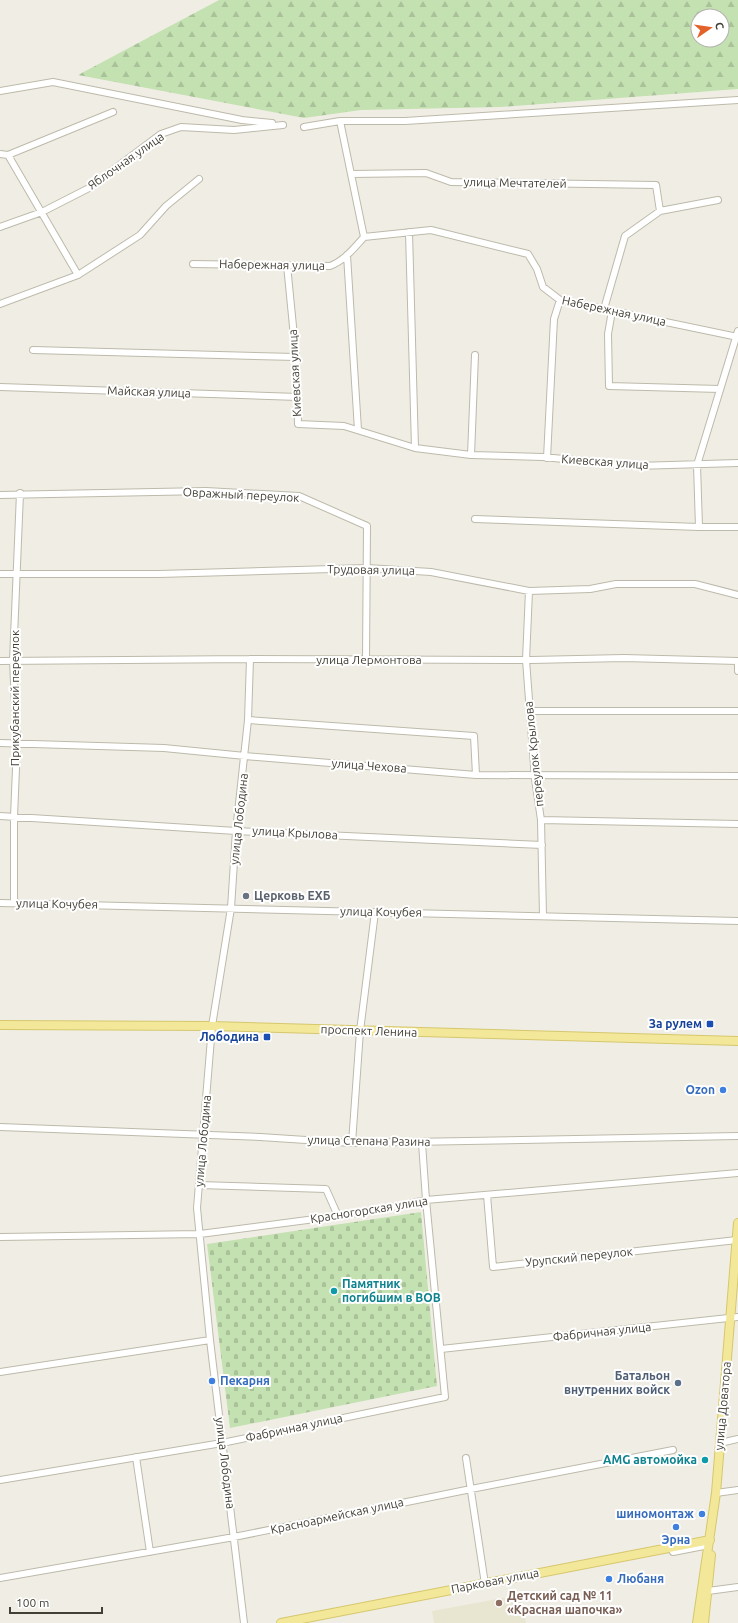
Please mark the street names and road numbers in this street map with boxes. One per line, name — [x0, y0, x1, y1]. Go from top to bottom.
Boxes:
street label: Яблочная улица — [85, 129, 166, 192]
street label: улица Мечтателей — [463, 175, 567, 190]
street label: Набережная улица — [219, 257, 325, 272]
street label: Набережная улица — [561, 293, 667, 328]
street label: Киевская улица — [286, 329, 303, 417]
street label: Майская улица — [107, 384, 191, 399]
street label: Киевская улица — [561, 452, 649, 471]
street label: Овражный переулок — [182, 485, 300, 504]
street label: Трудовая улица — [327, 562, 415, 577]
street label: Прикубанский переулок — [8, 630, 21, 766]
street label: улица Лермонтова — [316, 653, 422, 666]
street label: переулок Крылова — [522, 701, 545, 807]
street label: улица Чехова — [331, 756, 407, 775]
street label: улица Лободина — [227, 772, 250, 866]
street label: улица Крылова — [252, 824, 338, 841]
street label: улица Кочубея — [16, 896, 98, 911]
street label: улица Кочубея — [340, 904, 422, 919]
street label: проспект Ленина — [321, 1022, 417, 1039]
street label: улица Лободина — [192, 1094, 213, 1187]
street label: улица Степана Разина — [307, 1133, 431, 1148]
street label: Красногорская улица — [309, 1194, 429, 1225]
street label: Урупский переулок — [525, 1244, 633, 1269]
street label: Фабричная улица — [552, 1320, 652, 1343]
street label: улица Доватора — [712, 1361, 733, 1451]
street label: Фабричная улица — [244, 1411, 344, 1444]
street label: улица Лободина — [213, 1416, 238, 1510]
street label: Красноармейская улица — [269, 1495, 405, 1536]
street label: Парковая улица — [450, 1566, 540, 1595]

